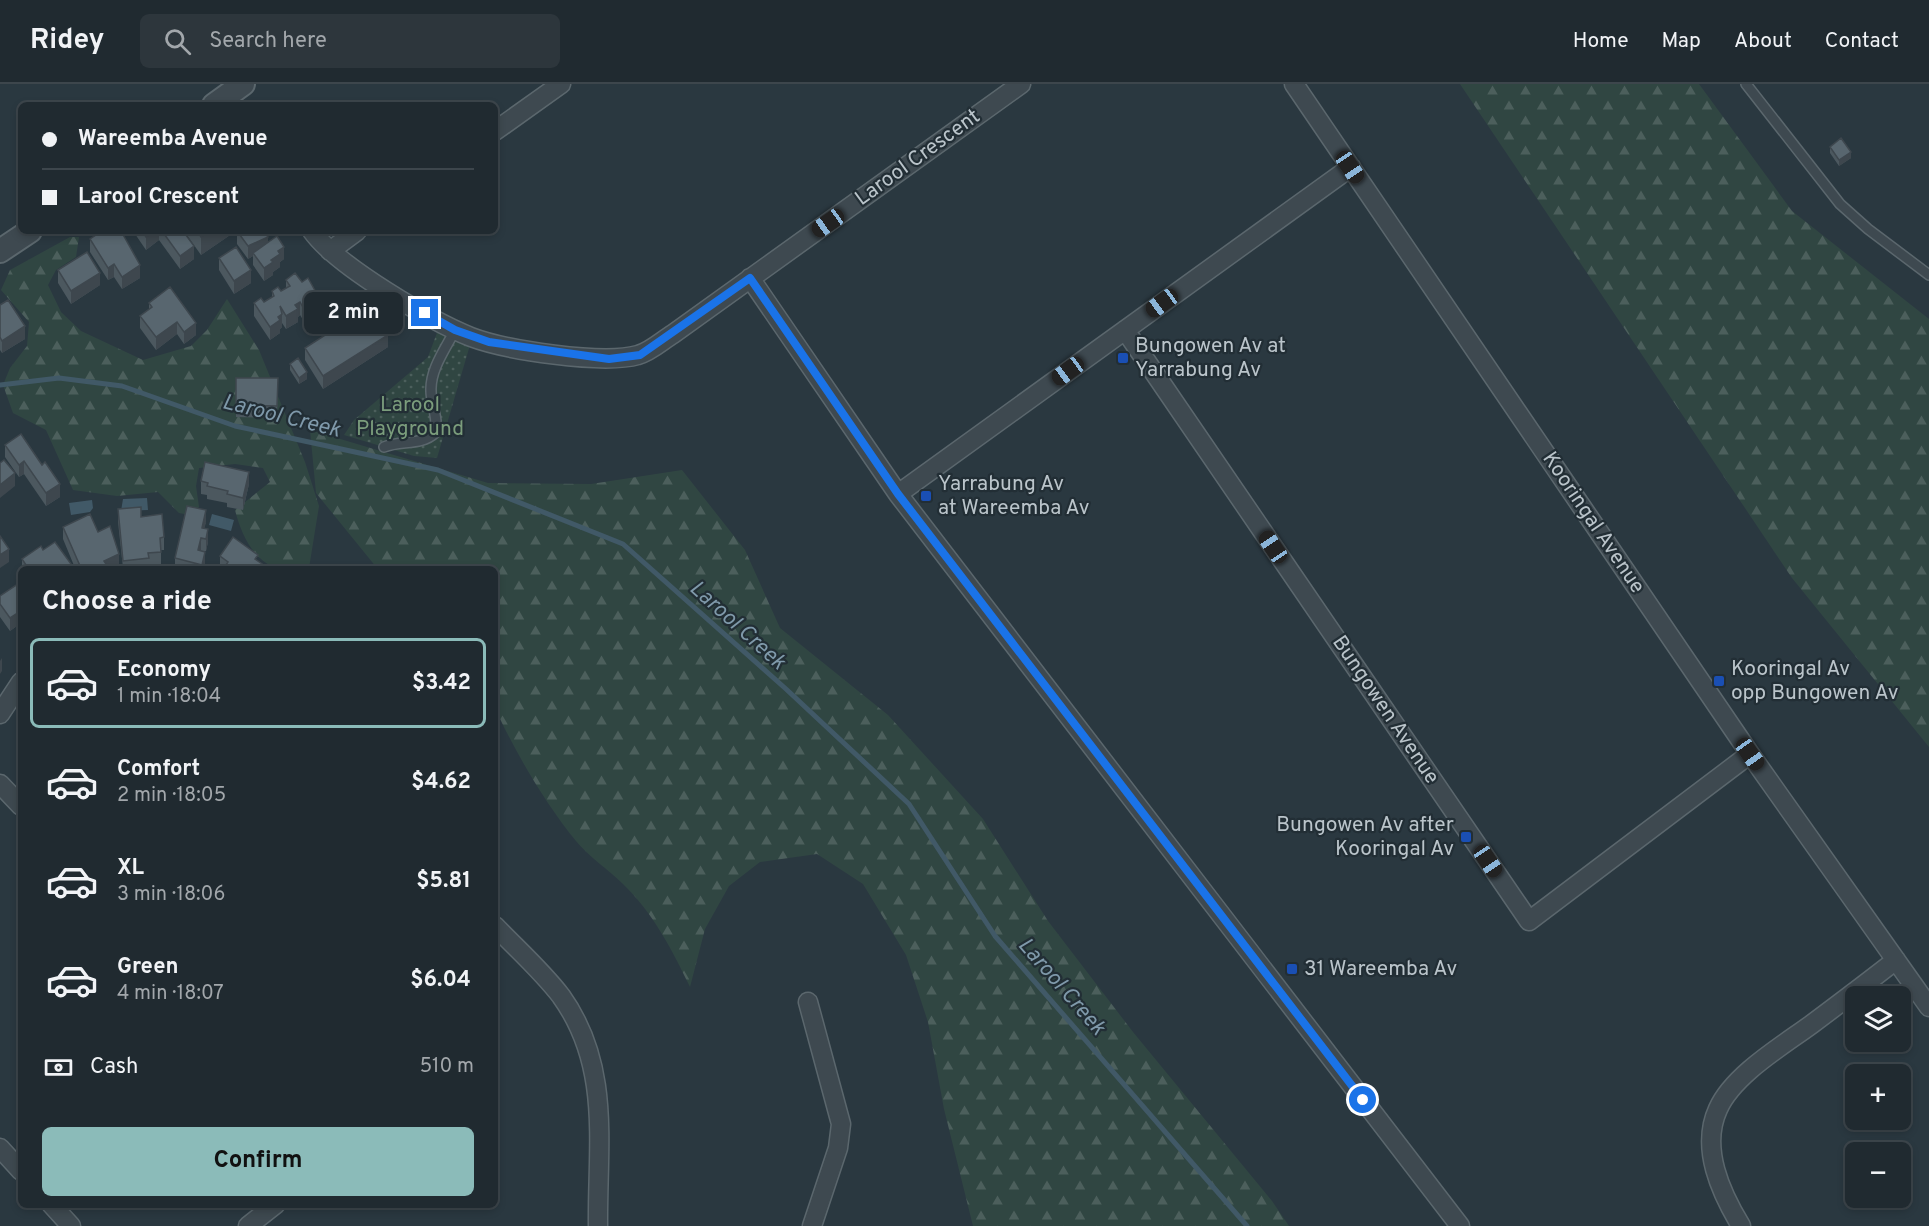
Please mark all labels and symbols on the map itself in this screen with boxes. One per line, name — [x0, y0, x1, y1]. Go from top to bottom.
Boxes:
street label: Larool Crescent — [850, 103, 986, 213]
car — [1332, 147, 1368, 187]
car — [808, 205, 848, 241]
car — [1142, 285, 1182, 321]
callout: 2 min — [305, 292, 404, 334]
route end — [411, 299, 438, 326]
place label: Bungowen Av at Yarrabung Av — [1135, 333, 1286, 384]
marker: Bungowen Av at Yarrabung Av — [1116, 351, 1130, 365]
car — [1048, 353, 1088, 389]
water label: Larool Creek — [219, 389, 344, 445]
park label: Larool Playground — [356, 392, 464, 443]
street label: Kooringal Avenue — [1536, 447, 1650, 599]
place label: Yarrabung Av at Wareemba Av — [938, 471, 1090, 522]
marker: Yarrabung Av at Wareemba Av — [919, 489, 933, 503]
car — [1255, 527, 1291, 567]
water label: Larool Creek — [683, 576, 791, 677]
street label: Bungowen Avenue — [1325, 631, 1445, 789]
place label: Kooringal Av opp Bungowen Av — [1731, 656, 1899, 707]
marker: Kooringal Av opp Bungowen Av — [1712, 674, 1726, 688]
car — [1732, 734, 1768, 774]
place label: Bungowen Av after Kooringal Av — [1276, 812, 1454, 863]
marker: Bungowen Av after Kooringal Av — [1459, 830, 1473, 844]
car — [1470, 841, 1506, 881]
water label: Larool Creek — [1011, 933, 1111, 1042]
place label: 31 Wareemba Av — [1304, 956, 1457, 983]
marker: 31 Wareemba Av — [1285, 962, 1299, 976]
route start — [1349, 1086, 1376, 1113]

